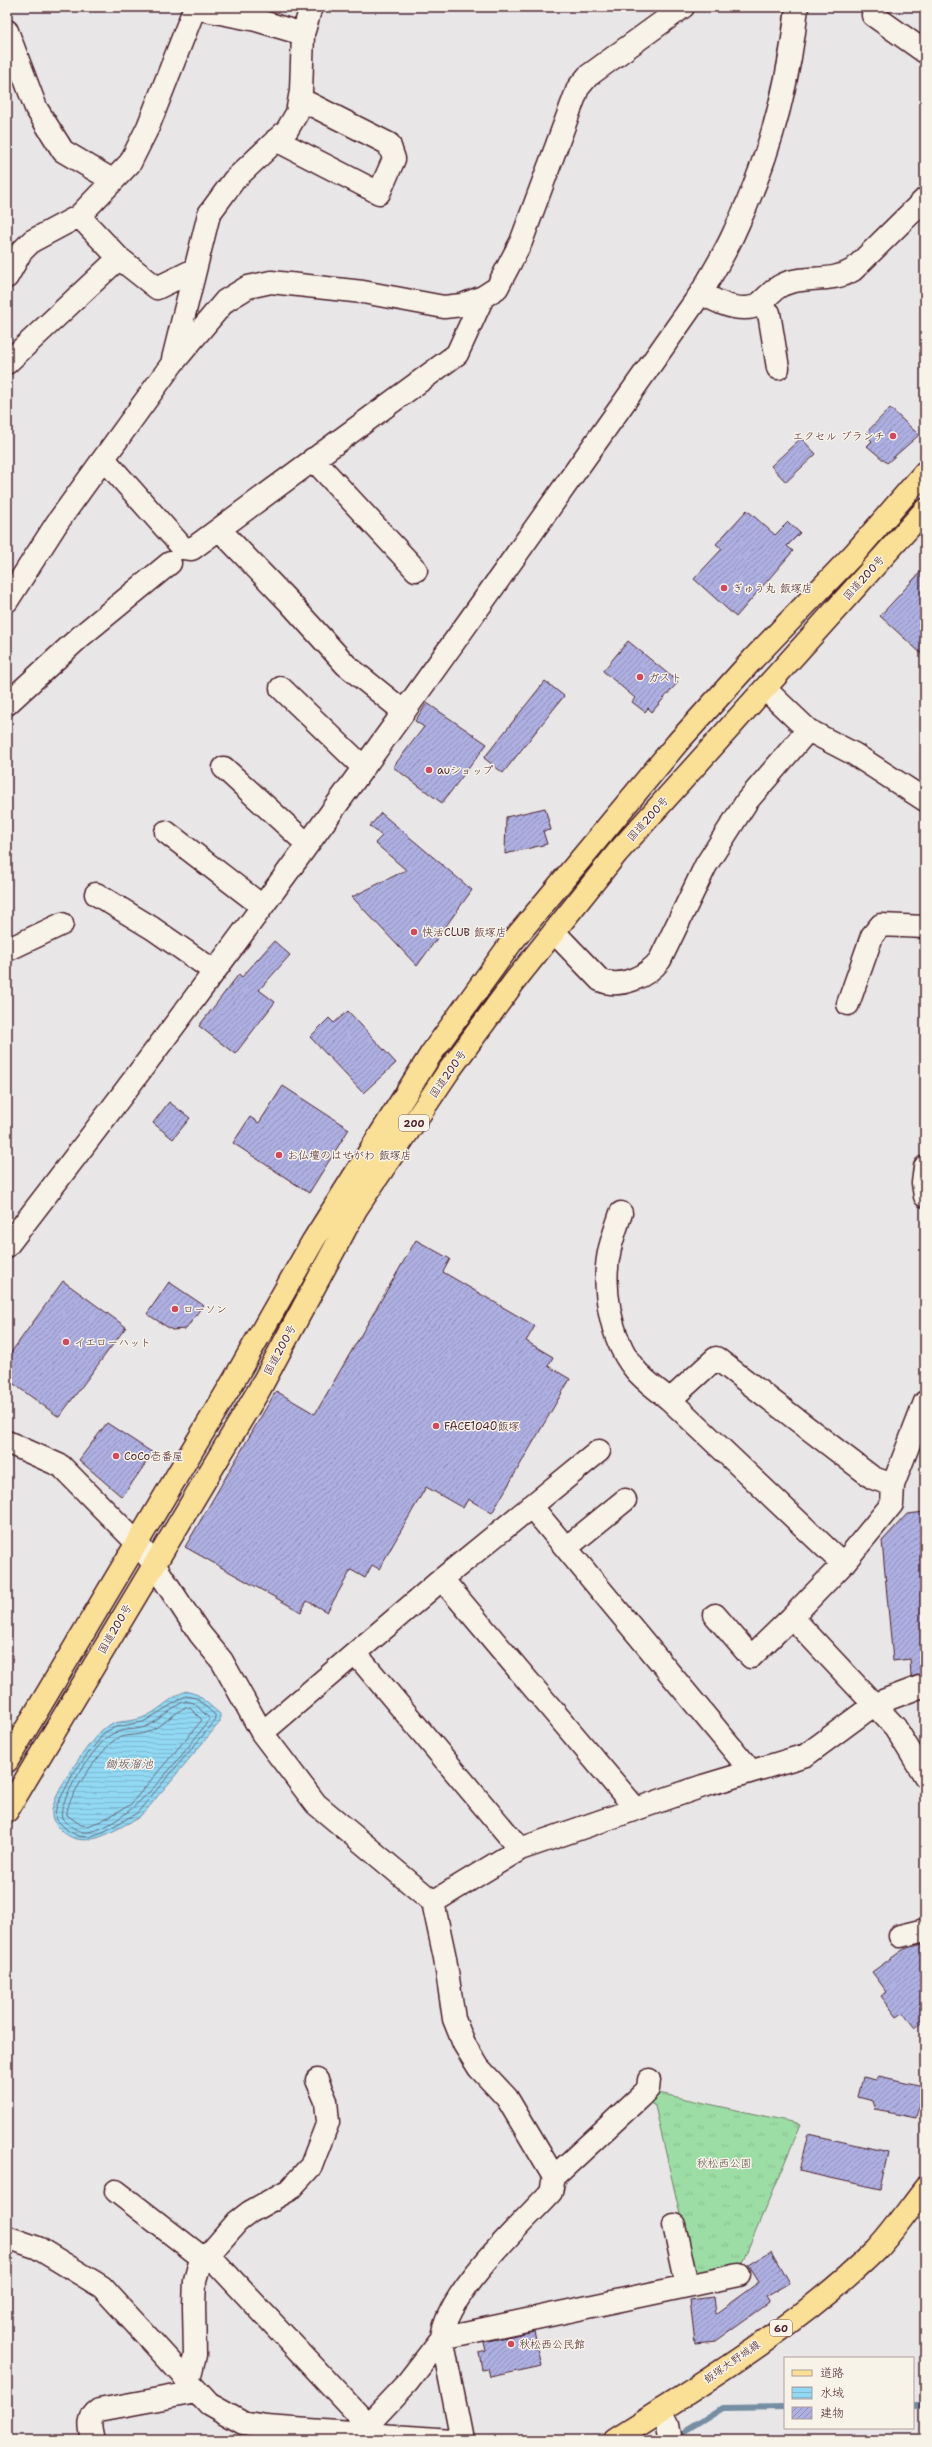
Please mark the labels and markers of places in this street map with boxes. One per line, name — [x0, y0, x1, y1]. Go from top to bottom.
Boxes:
place label: エクセル ブランチ — [793, 429, 885, 444]
marker: エクセル ブランチ — [888, 431, 898, 441]
place label: ぎゅう丸 飯塚店 — [732, 581, 813, 596]
marker: ぎゅう丸 飯塚店 — [719, 583, 729, 593]
place label: ガスト — [648, 670, 682, 685]
marker: ガスト — [635, 672, 645, 682]
place label: auショップ — [437, 763, 494, 778]
marker: auショップ — [424, 765, 434, 775]
place label: 快活CLUB 飯塚店 — [422, 925, 507, 940]
marker: 快活CLUB 飯塚店 — [409, 927, 419, 937]
place label: お仏壇のはせがわ 飯塚店 — [287, 1148, 412, 1163]
marker: お仏壇のはせがわ 飯塚店 — [274, 1150, 284, 1160]
place label: ローソン — [183, 1302, 227, 1317]
marker: ローソン — [170, 1304, 180, 1314]
place label: イエローハット — [74, 1335, 151, 1350]
marker: イエローハット — [61, 1337, 71, 1347]
place label: FACE1040飯塚 — [444, 1419, 520, 1434]
marker: FACE1040飯塚 — [431, 1421, 441, 1431]
place label: CoCo壱番屋 — [124, 1449, 183, 1464]
marker: CoCo壱番屋 — [111, 1451, 121, 1461]
place label: 秋松西公民館 — [519, 2337, 585, 2352]
marker: 秋松西公民館 — [506, 2339, 516, 2349]

